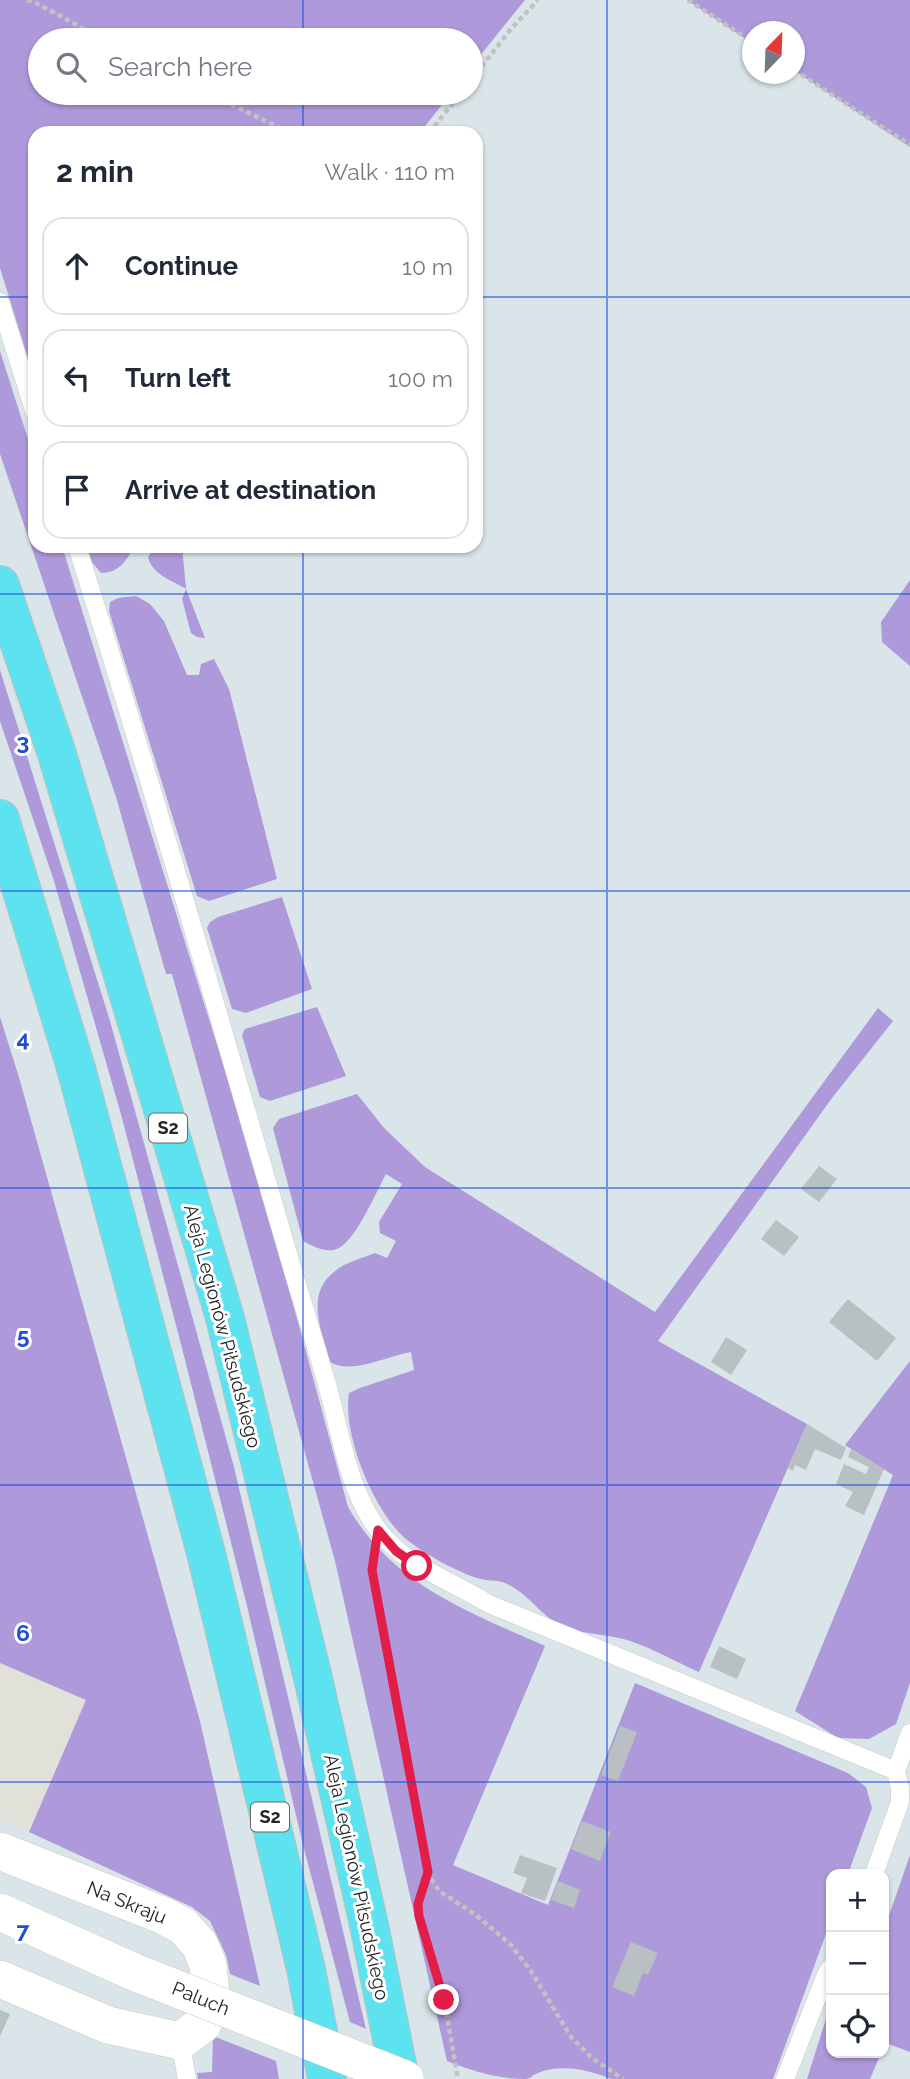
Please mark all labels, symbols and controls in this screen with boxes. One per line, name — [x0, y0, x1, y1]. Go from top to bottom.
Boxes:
north arrow — [742, 21, 805, 84]
search box — [28, 28, 483, 105]
icon: search — [52, 48, 90, 86]
text: Search here — [108, 52, 252, 82]
text: 2 min — [56, 154, 134, 189]
text: Walk · 110 m — [324, 158, 455, 185]
icon: ahead — [58, 247, 96, 285]
text: Continue — [125, 251, 238, 281]
text: 10 m — [402, 253, 453, 280]
icon: left — [58, 359, 96, 397]
text: Turn left — [125, 363, 231, 393]
text: 100 m — [388, 365, 453, 392]
icon: arrive — [58, 471, 96, 509]
text: Arrive at destination — [125, 475, 376, 505]
text: 3 — [17, 728, 29, 755]
text: 4 — [16, 1025, 30, 1052]
road number: S2 — [149, 1114, 187, 1142]
street label: Aleja Legionów Piłsudskiego — [180, 1202, 266, 1450]
text: 5 — [17, 1322, 30, 1349]
route start — [401, 1550, 432, 1581]
text: 6 — [16, 1619, 30, 1646]
street label: Aleja Legionów Piłsudskiego — [320, 1752, 394, 2002]
road number: S2 — [251, 1802, 289, 1831]
map controls — [826, 1869, 889, 2058]
button: + — [826, 1869, 889, 1932]
street label: Na Skraju — [84, 1876, 170, 1928]
text: 7 — [17, 1916, 30, 1943]
button: − — [826, 1932, 889, 1995]
street label: Paluch — [169, 1977, 233, 2019]
route end — [428, 1984, 459, 2015]
button: locate — [826, 1995, 889, 2058]

